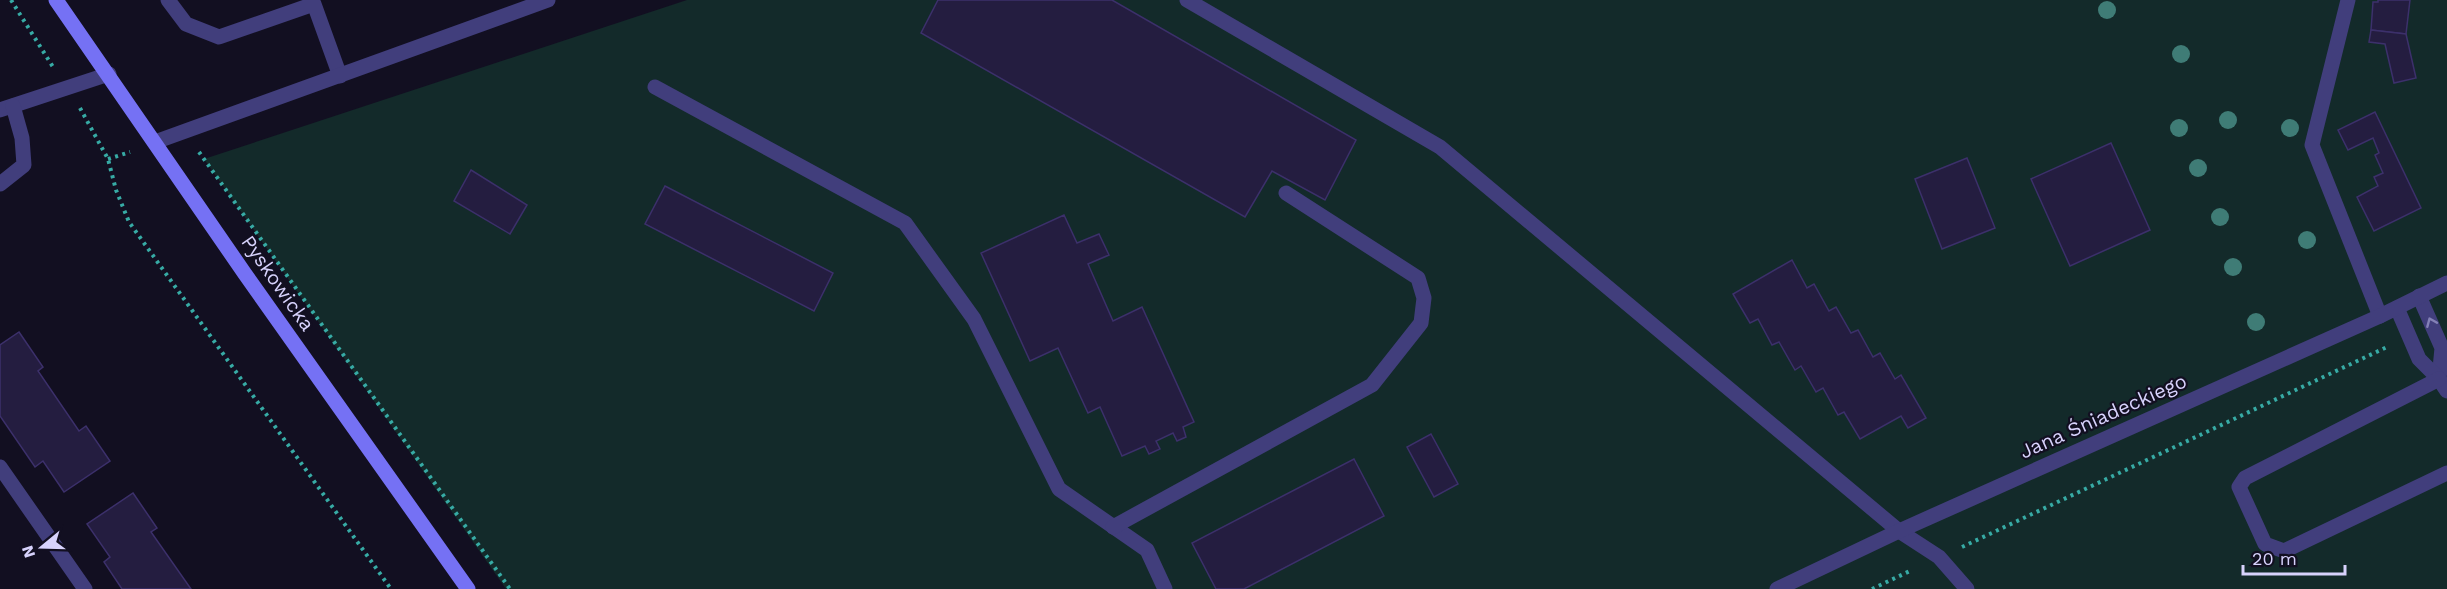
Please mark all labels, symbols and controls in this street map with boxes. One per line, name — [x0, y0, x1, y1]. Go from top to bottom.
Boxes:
street label: Pyskowicka — [236, 231, 320, 335]
one-way arrow — [2426, 318, 2438, 329]
street label: Jana Śniadeckiego — [2016, 368, 2190, 464]
north arrow — [12, 517, 72, 577]
scale bar — [2243, 538, 2345, 576]
text: N — [17, 543, 39, 560]
text: 20 m — [2252, 548, 2297, 569]

